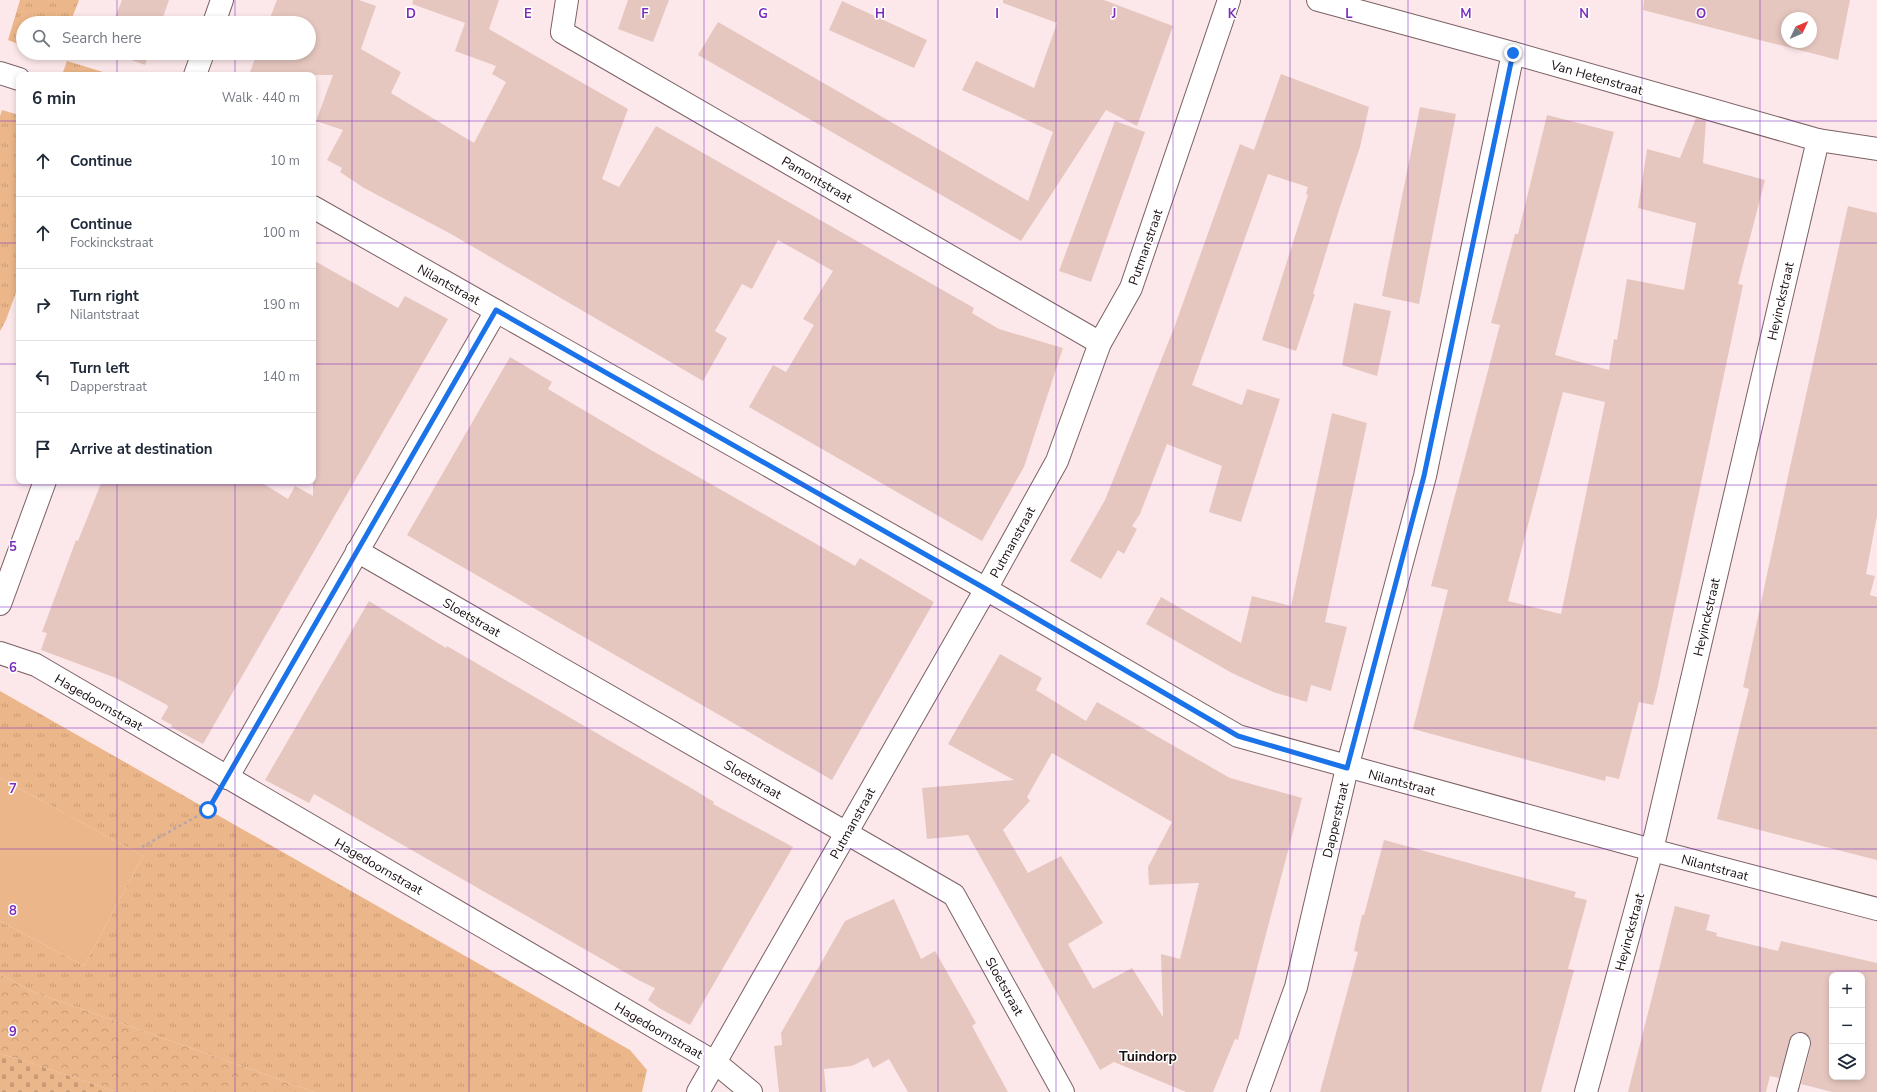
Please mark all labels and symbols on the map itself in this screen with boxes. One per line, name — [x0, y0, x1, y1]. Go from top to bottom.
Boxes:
text: D — [406, 5, 416, 23]
text: E — [524, 5, 532, 23]
text: F — [641, 5, 649, 23]
text: G — [758, 5, 768, 23]
text: H — [875, 5, 885, 23]
text: I — [995, 5, 999, 23]
text: J — [1111, 5, 1116, 23]
text: K — [1228, 5, 1237, 23]
text: L — [1345, 5, 1353, 23]
text: M — [1460, 5, 1472, 23]
text: N — [1579, 5, 1589, 23]
text: O — [1696, 5, 1706, 23]
north arrow — [1781, 12, 1817, 48]
route end — [1504, 44, 1522, 62]
street label: Van Hetenstraat — [1548, 56, 1645, 100]
street label: Pamontstraat — [778, 152, 855, 208]
street label: Putmanstraat — [1125, 207, 1167, 288]
street label: Nilantstraat — [414, 260, 483, 310]
street label: Heyinckstraat — [1763, 260, 1799, 342]
street label: Putmanstraat — [986, 503, 1040, 581]
text: 5 — [9, 538, 17, 556]
street label: Heyinckstraat — [1689, 576, 1725, 658]
street label: Sloetstraat — [439, 594, 504, 642]
text: 6 — [9, 659, 17, 677]
street label: Hagedoornstraat — [51, 670, 146, 736]
street label: Sloetstraat — [720, 756, 785, 804]
street label: Nilantstraat — [1366, 765, 1438, 801]
text: 7 — [9, 780, 17, 798]
street label: Dapperstraat — [1319, 780, 1353, 860]
street label: Putmanstraat — [826, 784, 880, 862]
route start — [199, 801, 217, 819]
street label: Hagedoornstraat — [331, 834, 426, 900]
street label: Nilantstraat — [1679, 850, 1751, 886]
street label: Heyinckstraat — [1611, 891, 1649, 973]
text: 8 — [9, 902, 17, 920]
street label: Sloetstraat — [981, 954, 1028, 1019]
street label: Hagedoornstraat — [611, 998, 706, 1064]
text: 9 — [9, 1023, 17, 1041]
district label: Tuindorp — [1119, 1047, 1177, 1066]

